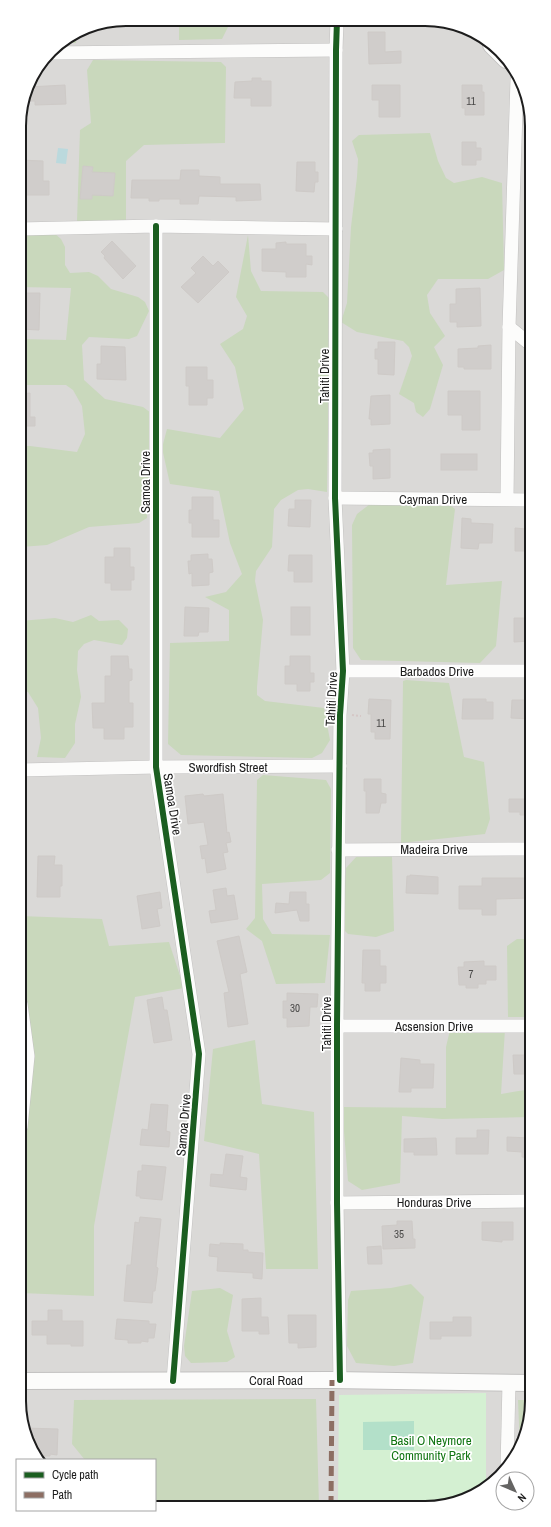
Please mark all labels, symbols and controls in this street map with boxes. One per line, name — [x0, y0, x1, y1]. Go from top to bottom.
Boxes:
house number: 11 — [466, 94, 476, 108]
street label: Tahiti Drive — [316, 349, 333, 403]
street label: Samoa Drive — [137, 451, 154, 513]
street label: Cayman Drive — [399, 491, 467, 508]
street label: Barbados Drive — [400, 663, 474, 680]
street label: Tahiti Drive — [322, 671, 341, 727]
house number: 11 — [376, 716, 386, 730]
street label: Swordfish Street — [189, 759, 267, 776]
street label: Samoa Drive — [159, 772, 186, 836]
street label: Madeira Drive — [400, 841, 468, 858]
house number: 7 — [468, 967, 474, 981]
street label: Tahiti Drive — [318, 997, 335, 1051]
house number: 30 — [290, 1001, 300, 1015]
street label: Acsension Drive — [394, 1018, 473, 1035]
street label: Samoa Drive — [172, 1093, 195, 1157]
street label: Honduras Drive — [397, 1194, 471, 1211]
house number: 35 — [394, 1227, 404, 1241]
street label: Coral Road — [249, 1372, 303, 1389]
park label: Basil O Neymore Community Park — [390, 1432, 472, 1464]
legend — [16, 1459, 156, 1511]
text: Cycle path — [52, 1467, 99, 1483]
north arrow — [495, 1471, 535, 1511]
text: Path — [52, 1487, 72, 1503]
text: N — [515, 1491, 529, 1505]

